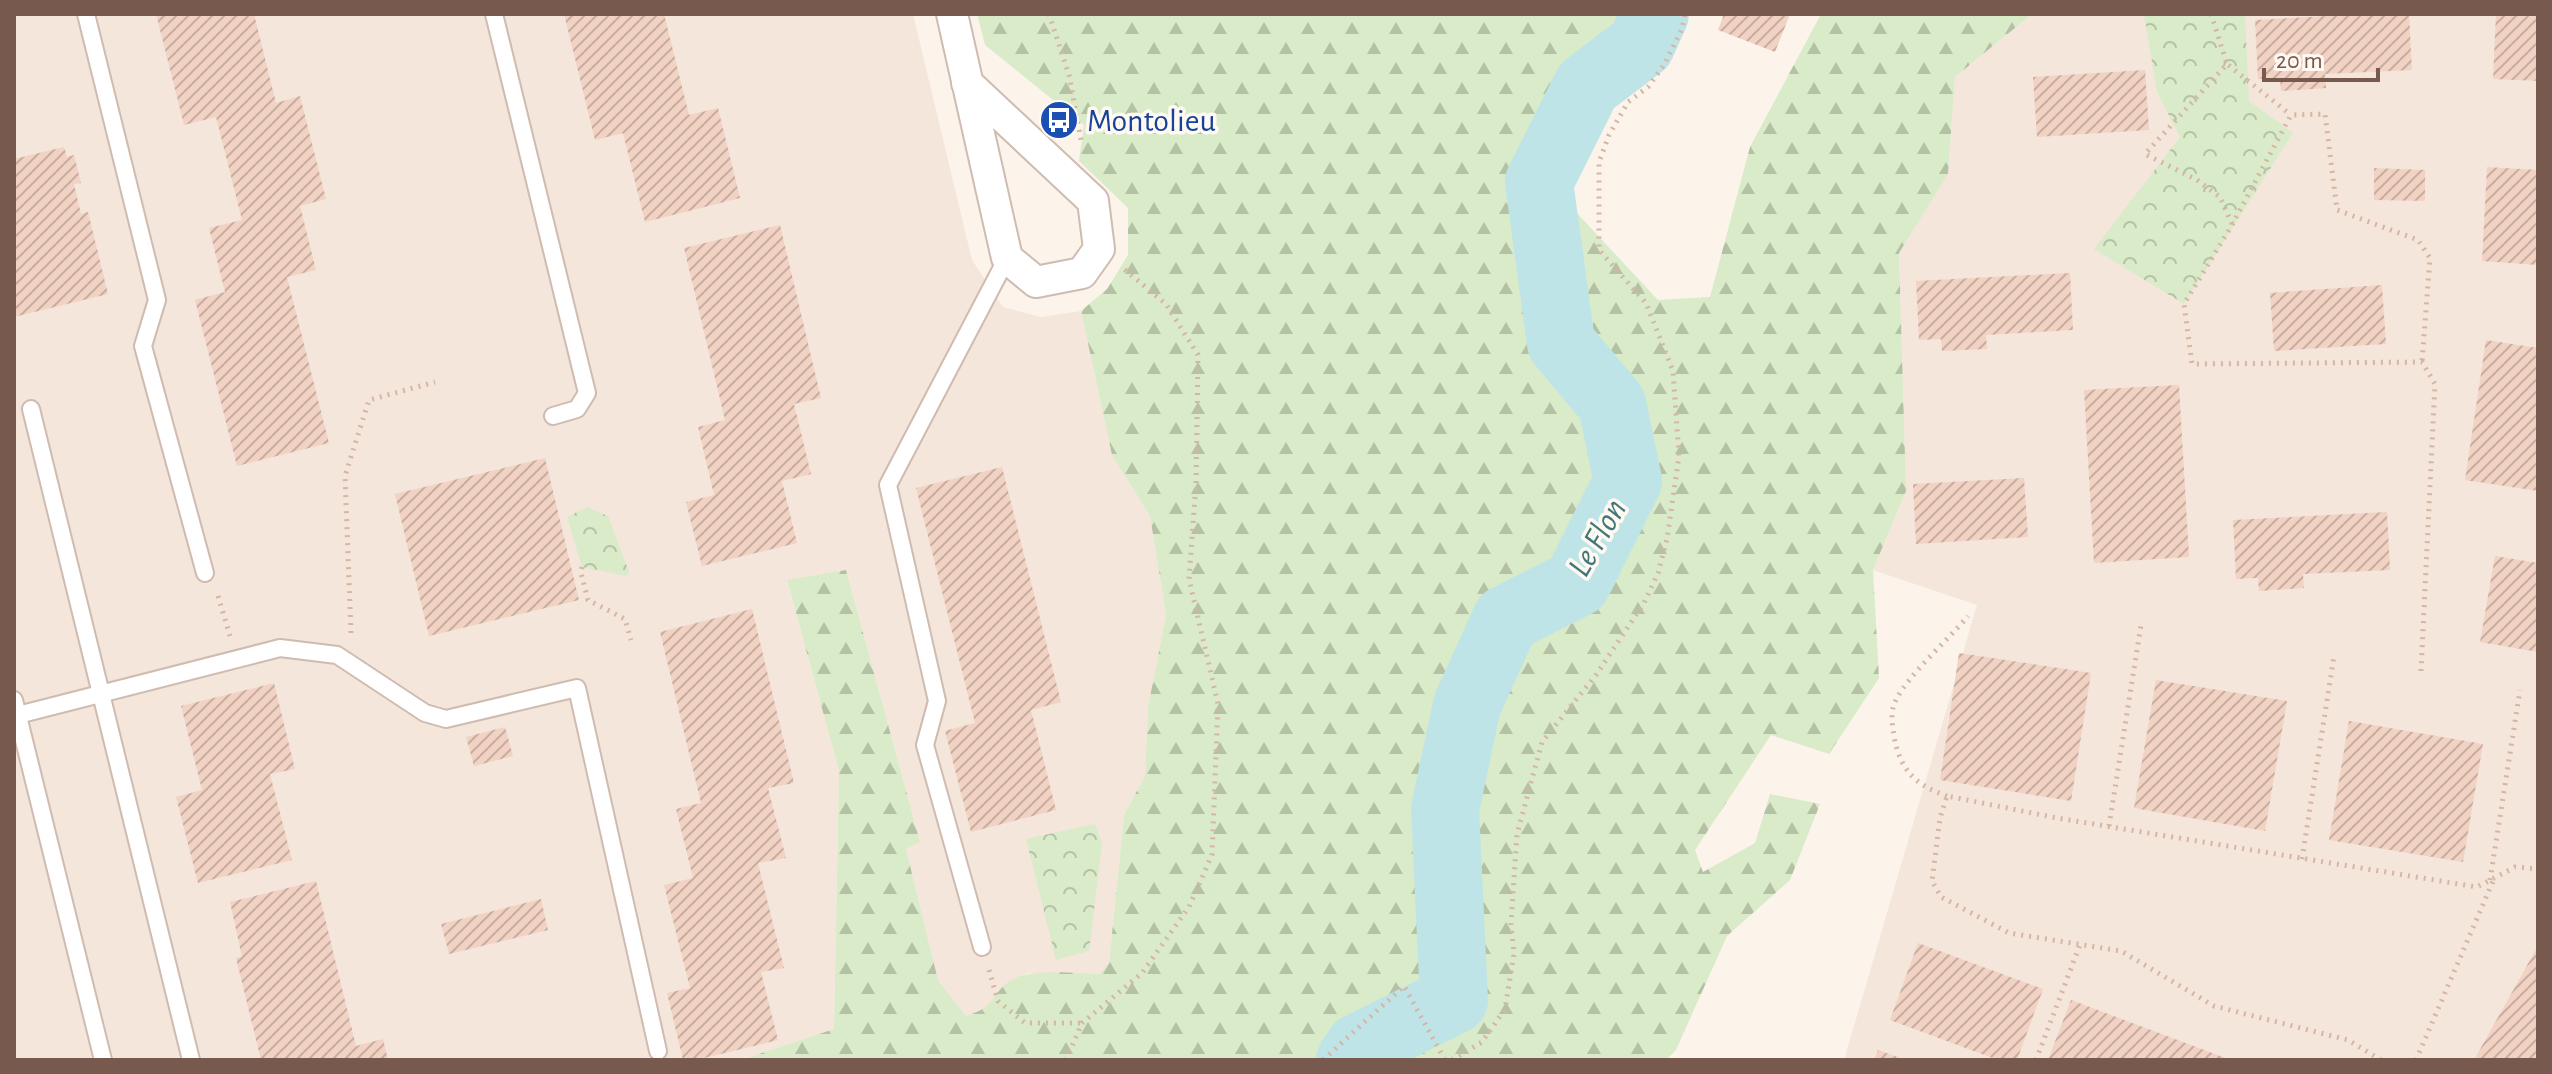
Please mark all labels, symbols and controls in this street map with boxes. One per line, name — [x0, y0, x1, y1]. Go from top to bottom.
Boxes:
scale bar — [2264, 32, 2378, 82]
text: 20 m — [2276, 49, 2323, 73]
bus stop icon: Montolieu — [1038, 99, 1080, 141]
place label: Montolieu — [1087, 105, 1216, 137]
water label: Le Flon — [1562, 493, 1633, 583]

